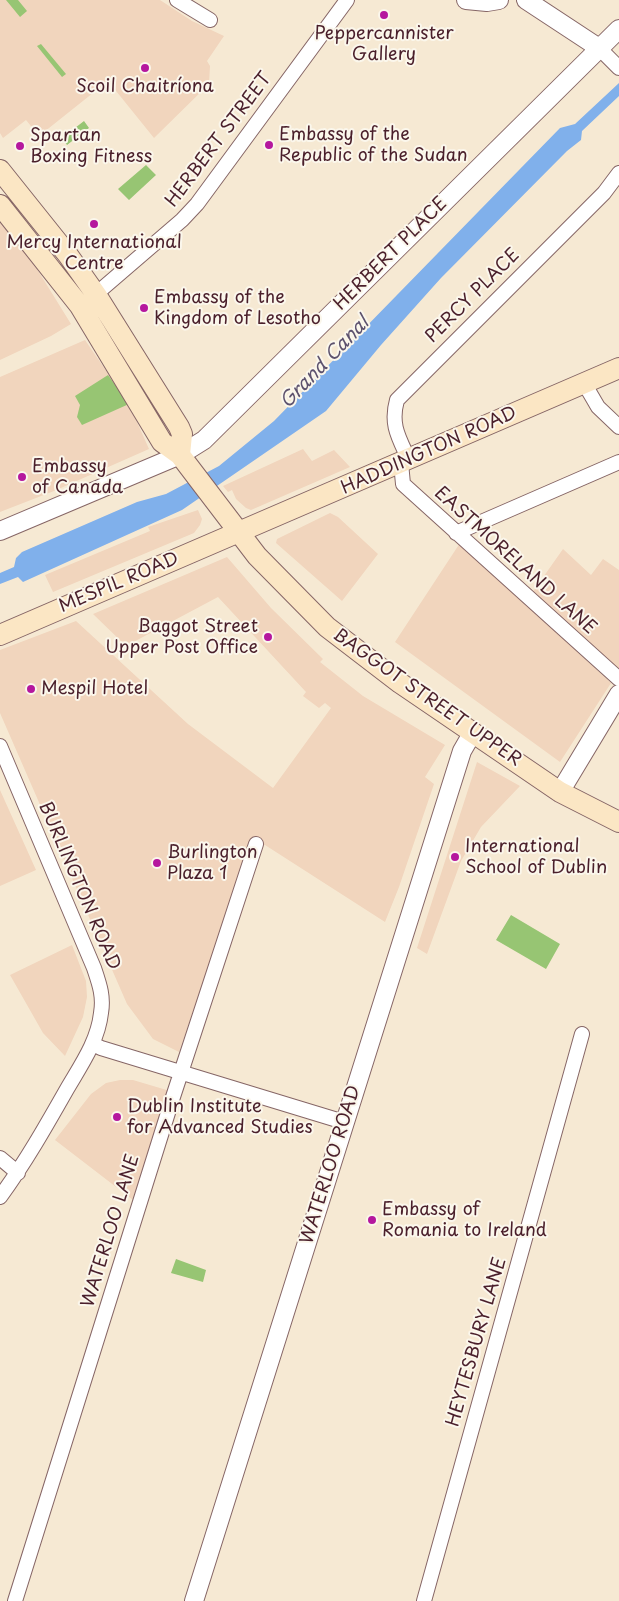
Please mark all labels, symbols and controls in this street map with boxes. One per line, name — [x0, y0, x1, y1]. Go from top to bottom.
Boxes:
marker: Peppercannister Gallery — [378, 9, 390, 21]
place label: Peppercannister Gallery — [314, 23, 454, 66]
marker: Scoil Chaitríona — [139, 62, 151, 74]
street label: HERBERT STREET — [161, 68, 277, 212]
place label: Scoil Chaitríona — [76, 76, 214, 98]
place label: Embassy of the Republic of the Sudan — [279, 124, 468, 166]
place label: Spartan Boxing Fitness — [30, 125, 152, 168]
marker: Embassy of the Republic of the Sudan — [263, 139, 275, 151]
marker: Spartan Boxing Fitness — [14, 140, 26, 152]
street label: HERBERT PLACE — [330, 193, 452, 315]
marker: Mercy International Centre — [88, 218, 100, 230]
place label: Mercy International Centre — [6, 232, 182, 274]
street label: PERCY PLACE — [421, 244, 525, 348]
place label: Embassy of the Kingdom of Lesotho — [154, 287, 321, 330]
marker: Embassy of the Kingdom of Lesotho — [138, 302, 150, 314]
water label: Grand Canal — [276, 312, 374, 414]
street label: HADDINGTON ROAD — [338, 402, 520, 500]
place label: Embassy of Canada — [32, 456, 123, 498]
marker: Embassy of Canada — [16, 471, 28, 483]
street label: EASTMORELAND LANE — [430, 483, 600, 639]
street label: MESPIL ROAD — [56, 548, 182, 618]
place label: Baggot Street Upper Post Office — [105, 616, 258, 659]
street label: BAGGOT STREET UPPER — [328, 624, 526, 772]
marker: Baggot Street Upper Post Office — [262, 631, 274, 643]
place label: Mespil Hotel — [41, 678, 148, 700]
marker: Mespil Hotel — [25, 683, 37, 695]
street label: BURLINGTON ROAD — [34, 798, 124, 974]
place label: International School of Dublin — [465, 836, 607, 879]
place label: Burlington Plaza 1 — [167, 842, 258, 884]
marker: International School of Dublin — [449, 851, 461, 863]
marker: Burlington Plaza 1 — [151, 857, 163, 869]
street label: WATERLOO ROAD — [297, 1083, 365, 1247]
place label: Dublin Institute for Advanced Studies — [127, 1096, 313, 1138]
marker: Dublin Institute for Advanced Studies — [111, 1111, 123, 1123]
street label: WATERLOO LANE — [77, 1152, 145, 1310]
place label: Embassy of Romania to Ireland — [382, 1199, 547, 1242]
marker: Embassy of Romania to Ireland — [366, 1214, 378, 1226]
street label: HEYTESBURY LANE — [442, 1255, 512, 1429]

